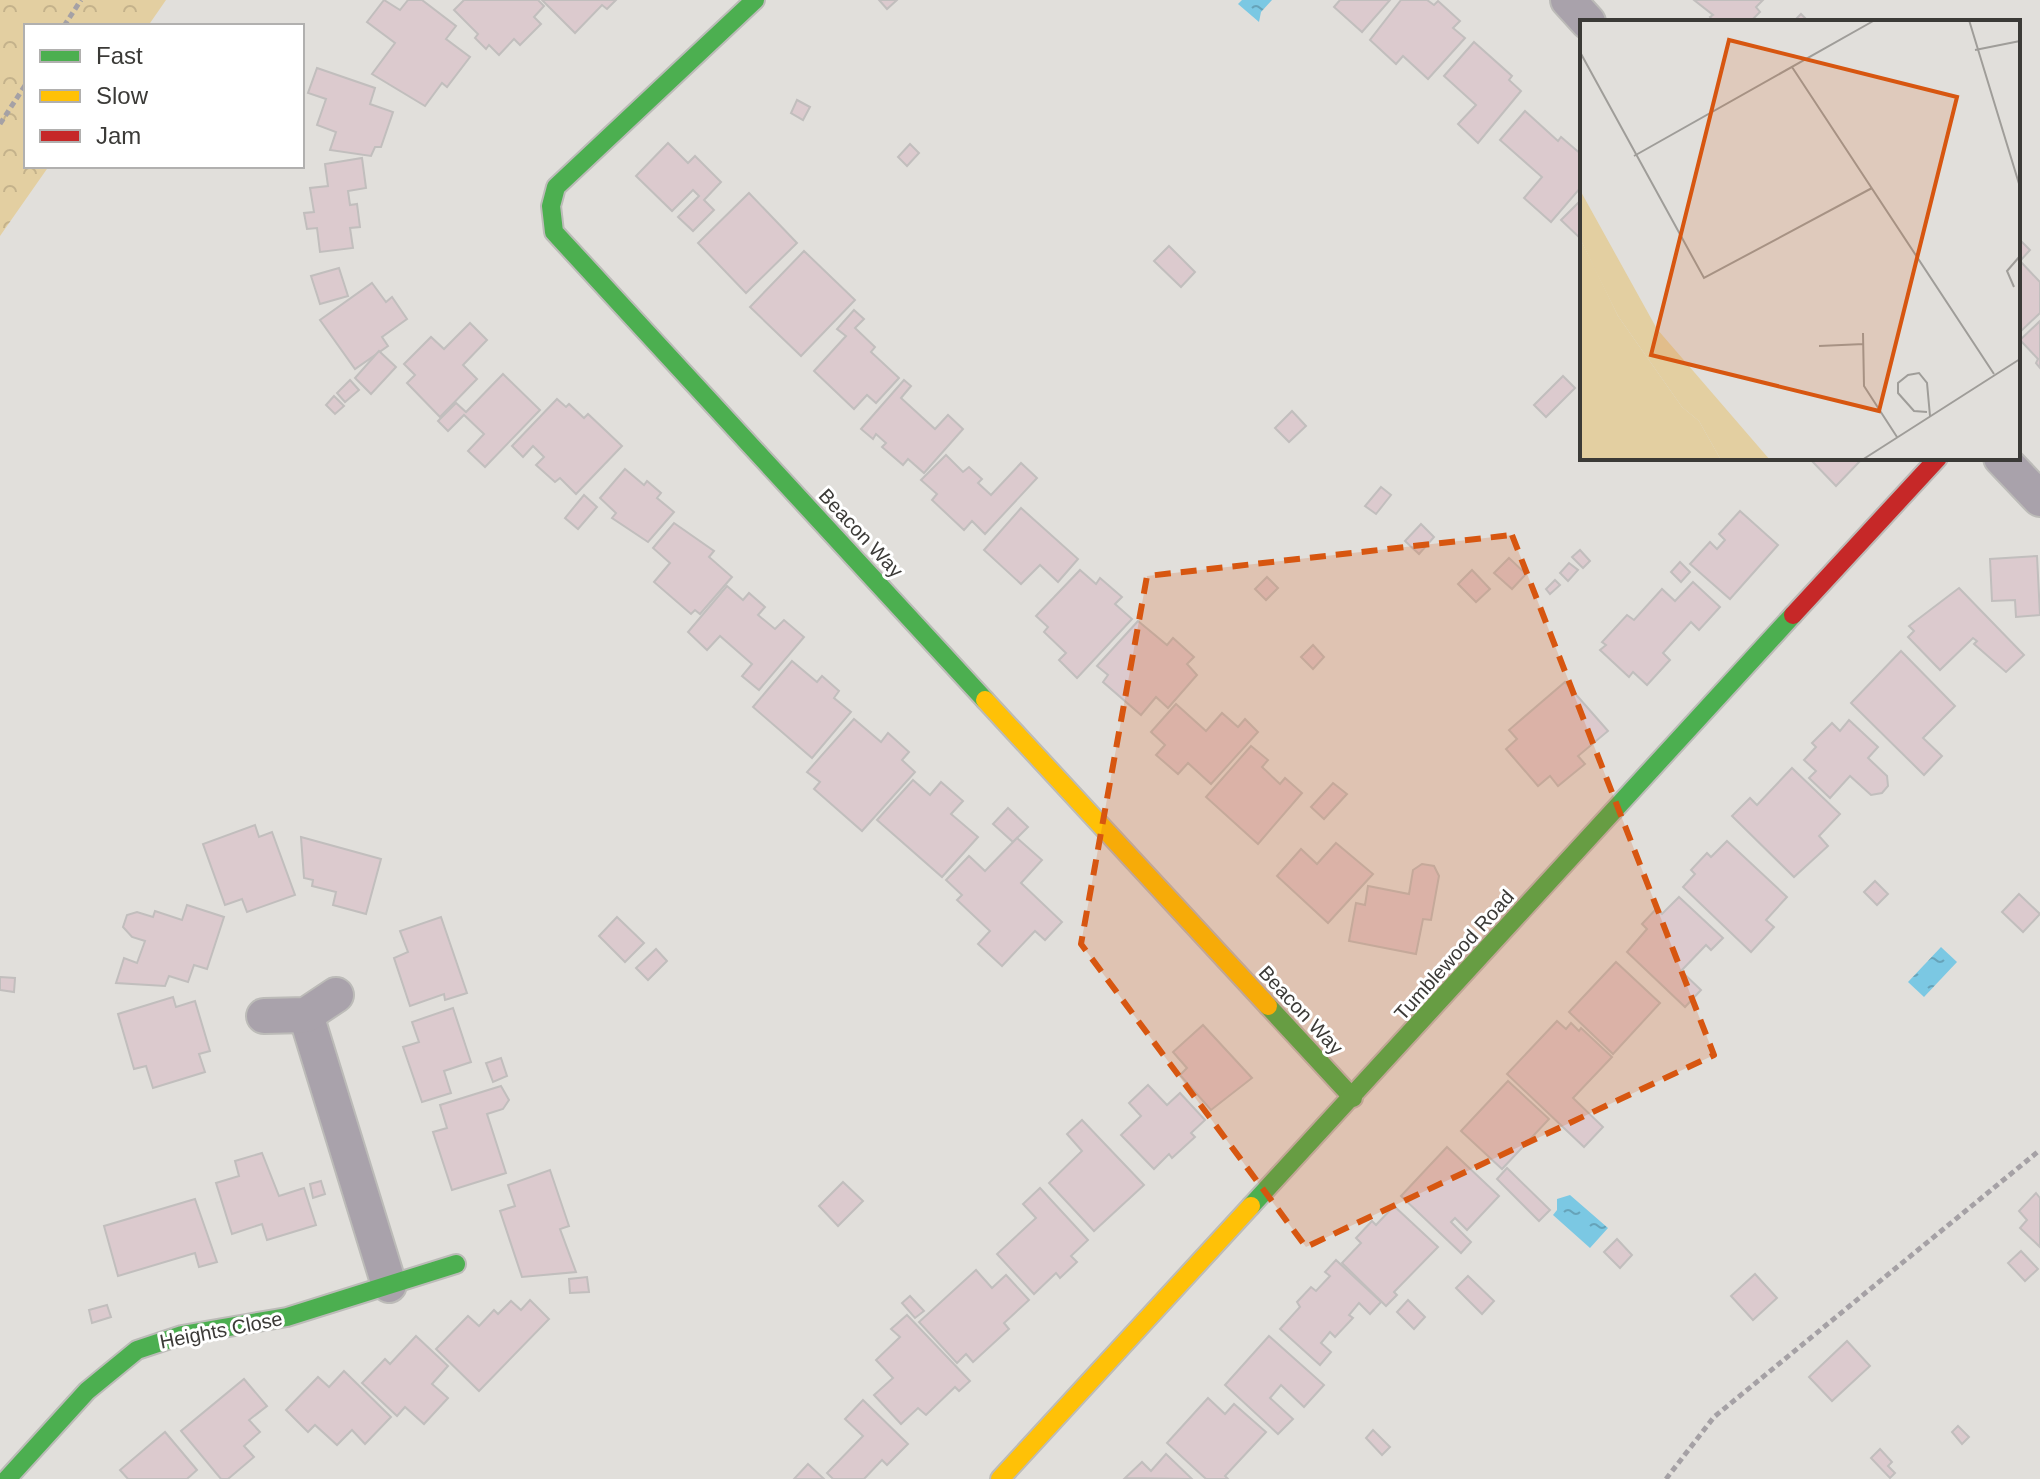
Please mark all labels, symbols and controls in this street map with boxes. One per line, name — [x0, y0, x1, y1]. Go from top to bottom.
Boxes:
inset map — [1580, 20, 2020, 460]
legend — [24, 24, 304, 168]
text: Fast — [96, 42, 143, 69]
text: Slow — [96, 82, 149, 109]
text: Jam — [96, 122, 141, 149]
street label: Beacon Way — [815, 484, 907, 582]
street label: Tumblewood Road — [1390, 886, 1518, 1024]
street label: Beacon Way — [1255, 961, 1347, 1059]
street label: Heights Close — [158, 1307, 284, 1353]

